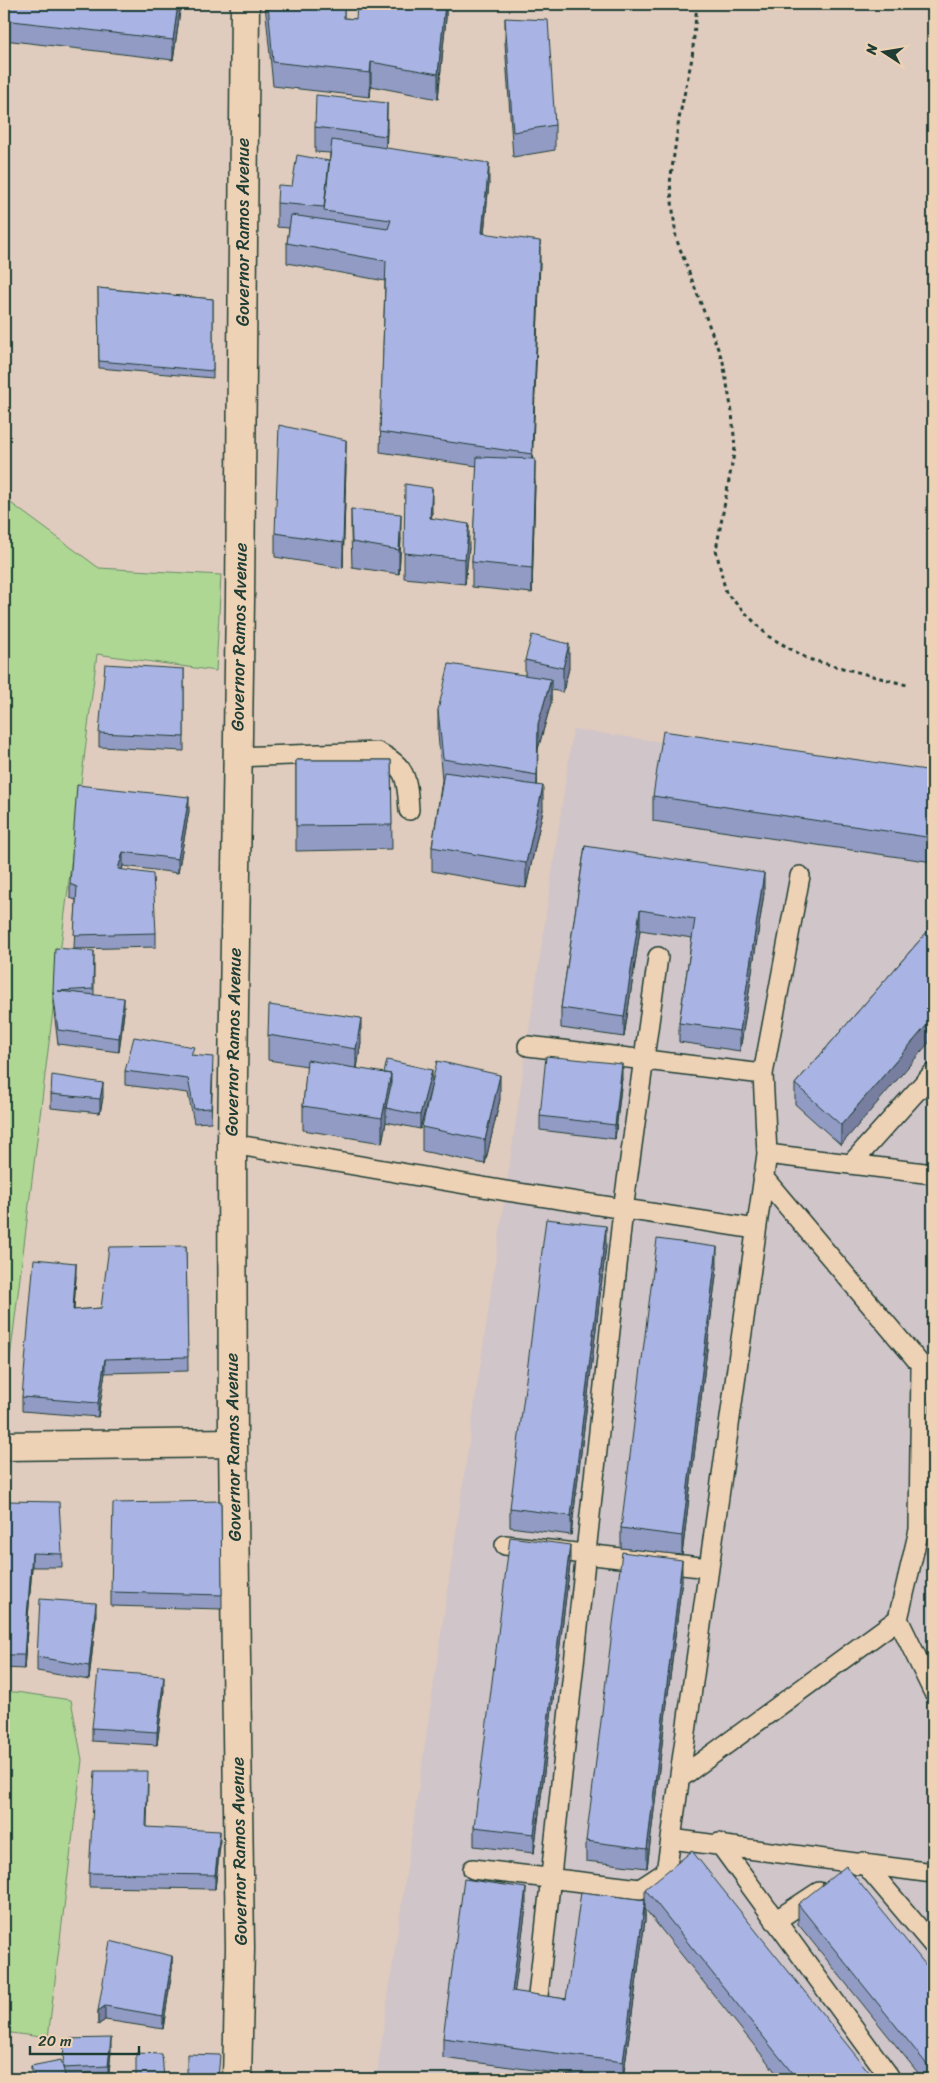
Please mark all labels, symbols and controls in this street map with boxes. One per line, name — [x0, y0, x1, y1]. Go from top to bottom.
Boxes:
north arrow — [860, 28, 910, 78]
text: N — [858, 42, 885, 58]
street label: Governor Ramos Avenue — [227, 138, 259, 326]
street label: Governor Ramos Avenue — [221, 542, 257, 732]
street label: Governor Ramos Avenue — [215, 947, 251, 1137]
street label: Governor Ramos Avenue — [215, 1352, 251, 1542]
street label: Governor Ramos Avenue — [221, 1756, 257, 1946]
scale bar — [30, 2023, 139, 2055]
text: 20 m — [38, 2028, 72, 2054]

